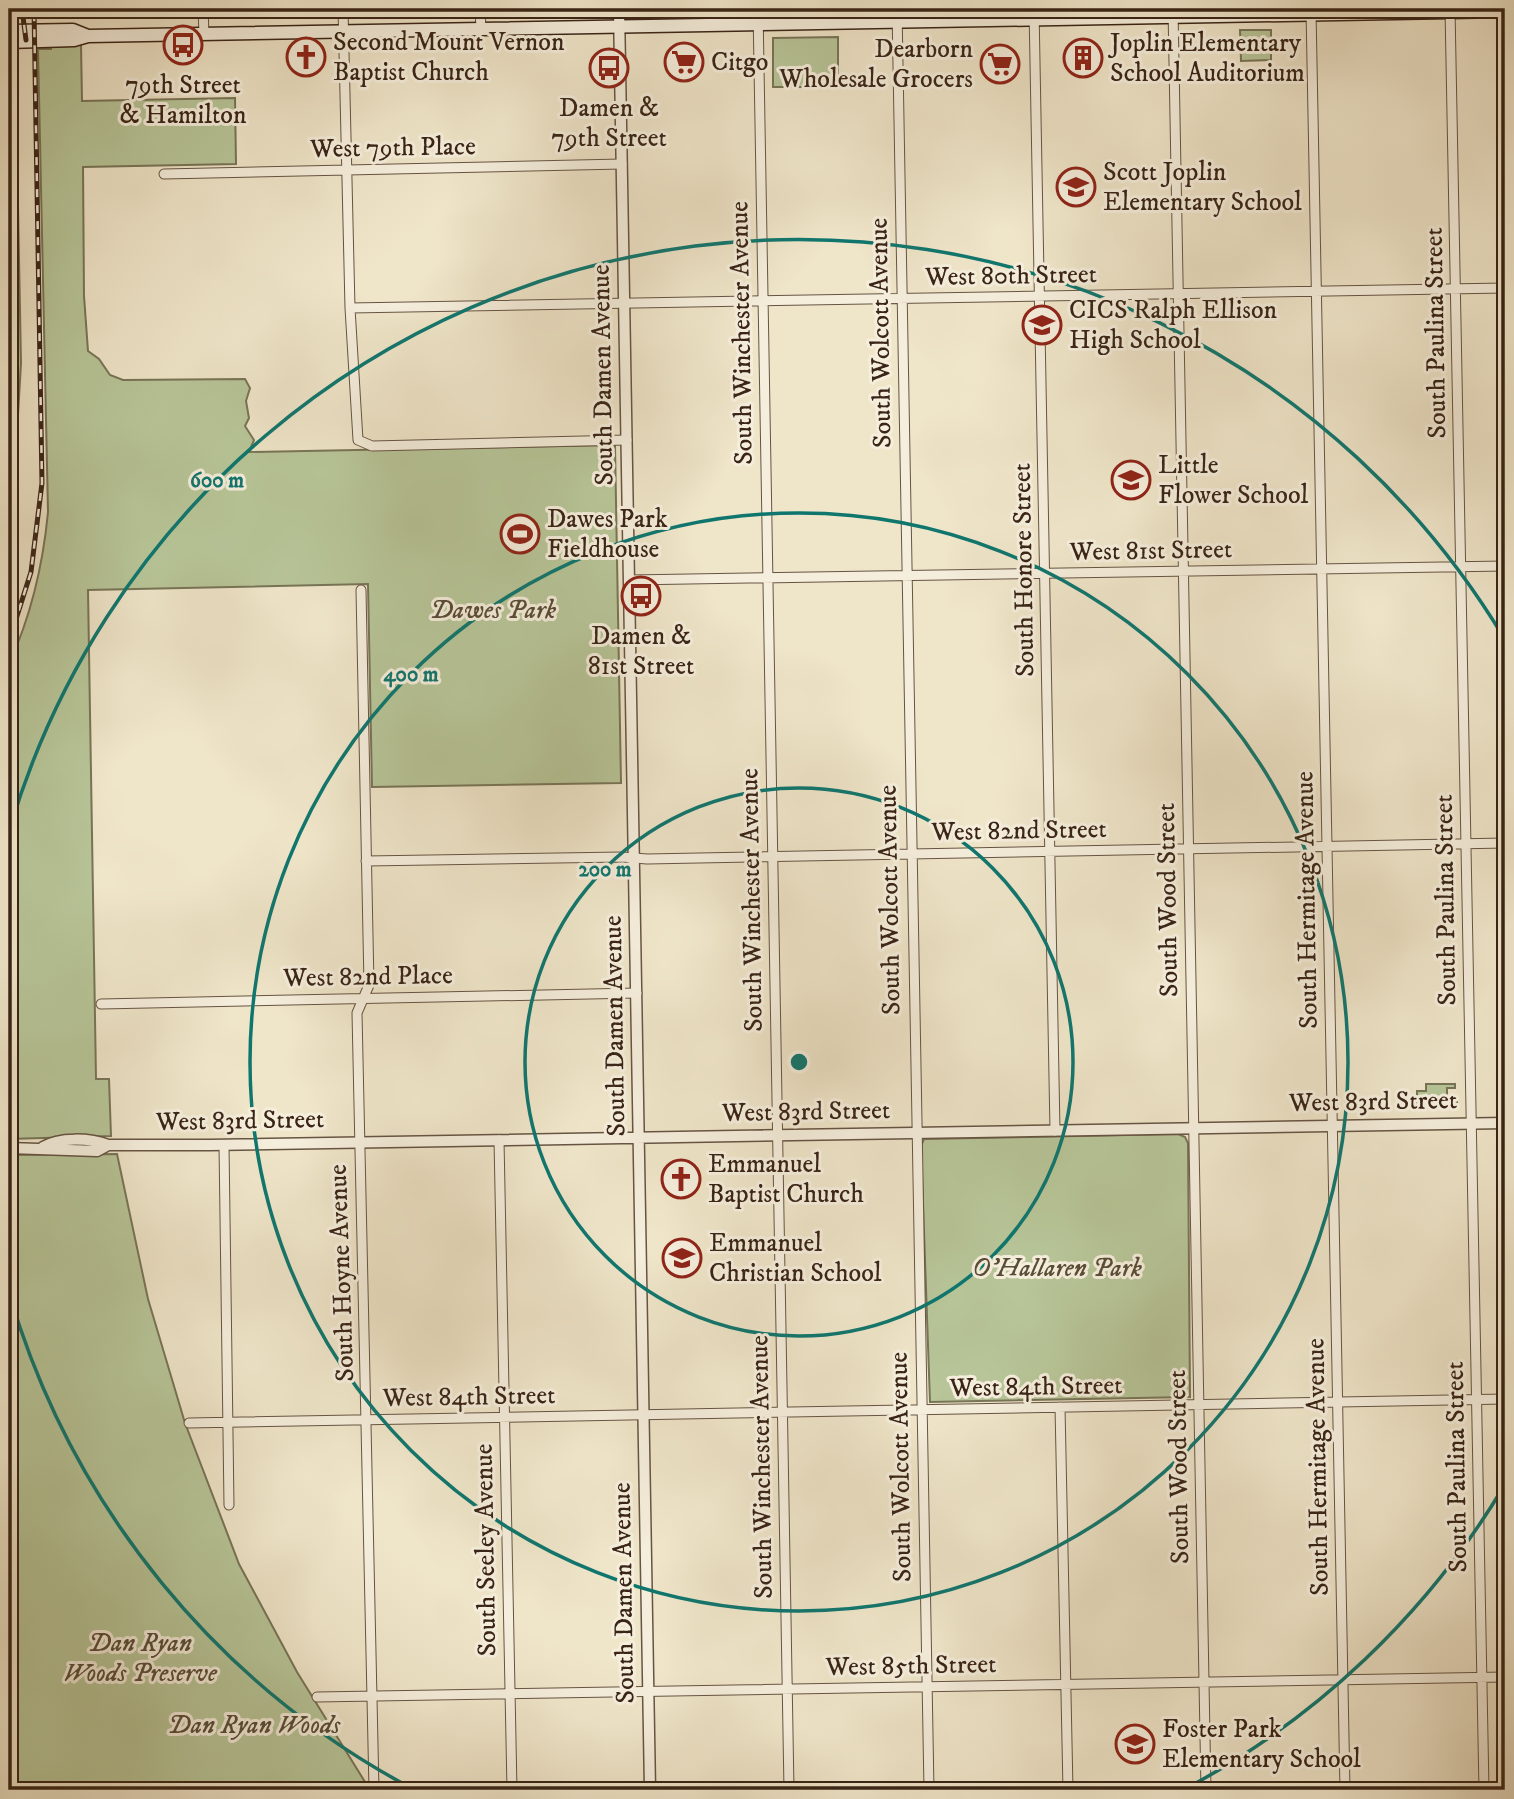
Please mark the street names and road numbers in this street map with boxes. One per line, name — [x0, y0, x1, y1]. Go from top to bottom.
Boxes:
street label: West 79th Place — [309, 130, 476, 166]
street label: South Winchester Avenue — [723, 201, 761, 465]
street label: South Wolcott Avenue — [862, 218, 900, 448]
street label: South Paulina Street — [1418, 227, 1454, 439]
street label: West 80th Street — [924, 258, 1097, 294]
street label: South Damen Avenue — [585, 264, 621, 486]
street label: South Honore Street — [1006, 463, 1042, 677]
street label: West 81st Street — [1068, 533, 1233, 569]
street label: South Winchester Avenue — [733, 768, 771, 1032]
street label: South Hermitage Avenue — [1288, 771, 1326, 1029]
street label: South Wolcott Avenue — [871, 785, 909, 1015]
street label: South Paulina Street — [1428, 794, 1464, 1006]
street label: South Wood Street — [1150, 803, 1186, 997]
street label: West 82nd Street — [930, 813, 1107, 849]
street label: South Damen Avenue — [597, 915, 633, 1137]
street label: West 82nd Place — [282, 959, 453, 995]
street label: West 83rd Street — [1288, 1084, 1457, 1120]
street label: West 83rd Street — [721, 1094, 890, 1130]
street label: West 83rd Street — [155, 1103, 324, 1139]
street label: South Hoyne Avenue — [322, 1164, 362, 1382]
street label: South Winchester Avenue — [743, 1335, 781, 1599]
street label: South Hermitage Avenue — [1299, 1338, 1337, 1596]
street label: South Wolcott Avenue — [882, 1352, 920, 1582]
street label: South Paulina Street — [1439, 1361, 1475, 1573]
street label: West 84th Street — [948, 1369, 1123, 1405]
street label: South Wood Street — [1161, 1370, 1197, 1564]
street label: West 84th Street — [381, 1379, 556, 1415]
street label: South Seeley Avenue — [468, 1443, 504, 1657]
street label: South Damen Avenue — [606, 1482, 642, 1704]
street label: West 85th Street — [824, 1648, 997, 1684]

